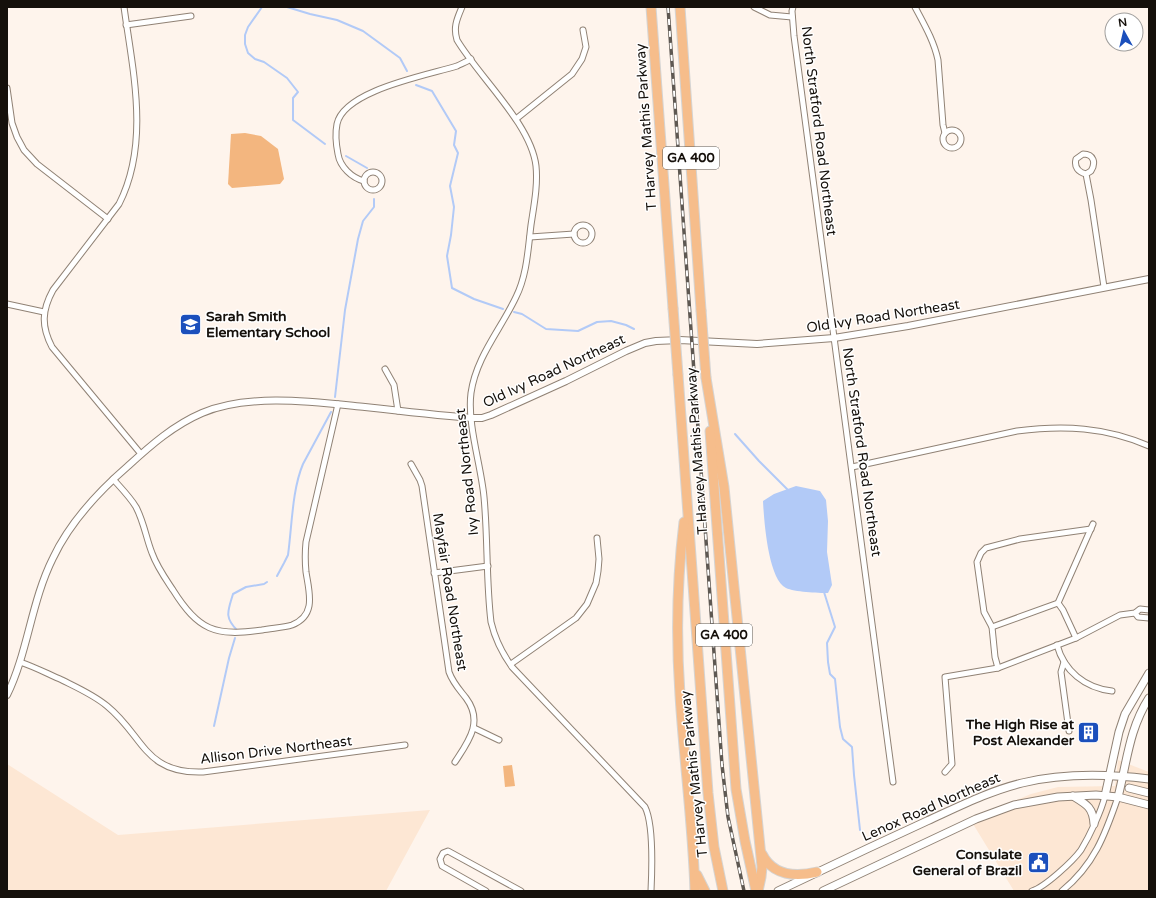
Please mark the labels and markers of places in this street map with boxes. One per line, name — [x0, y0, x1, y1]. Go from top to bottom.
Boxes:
place label: Sarah Smith Elementary School — [206, 308, 330, 341]
school or university icon: Sarah Smith Elementary School — [177, 311, 203, 337]
place label: The High Rise at Post Alexander — [965, 716, 1075, 749]
building icon: The High Rise at Post Alexander — [1076, 719, 1102, 745]
place label: Consulate General of Brazil — [912, 846, 1022, 879]
public building icon: Consulate General of Brazil — [1025, 849, 1051, 875]

